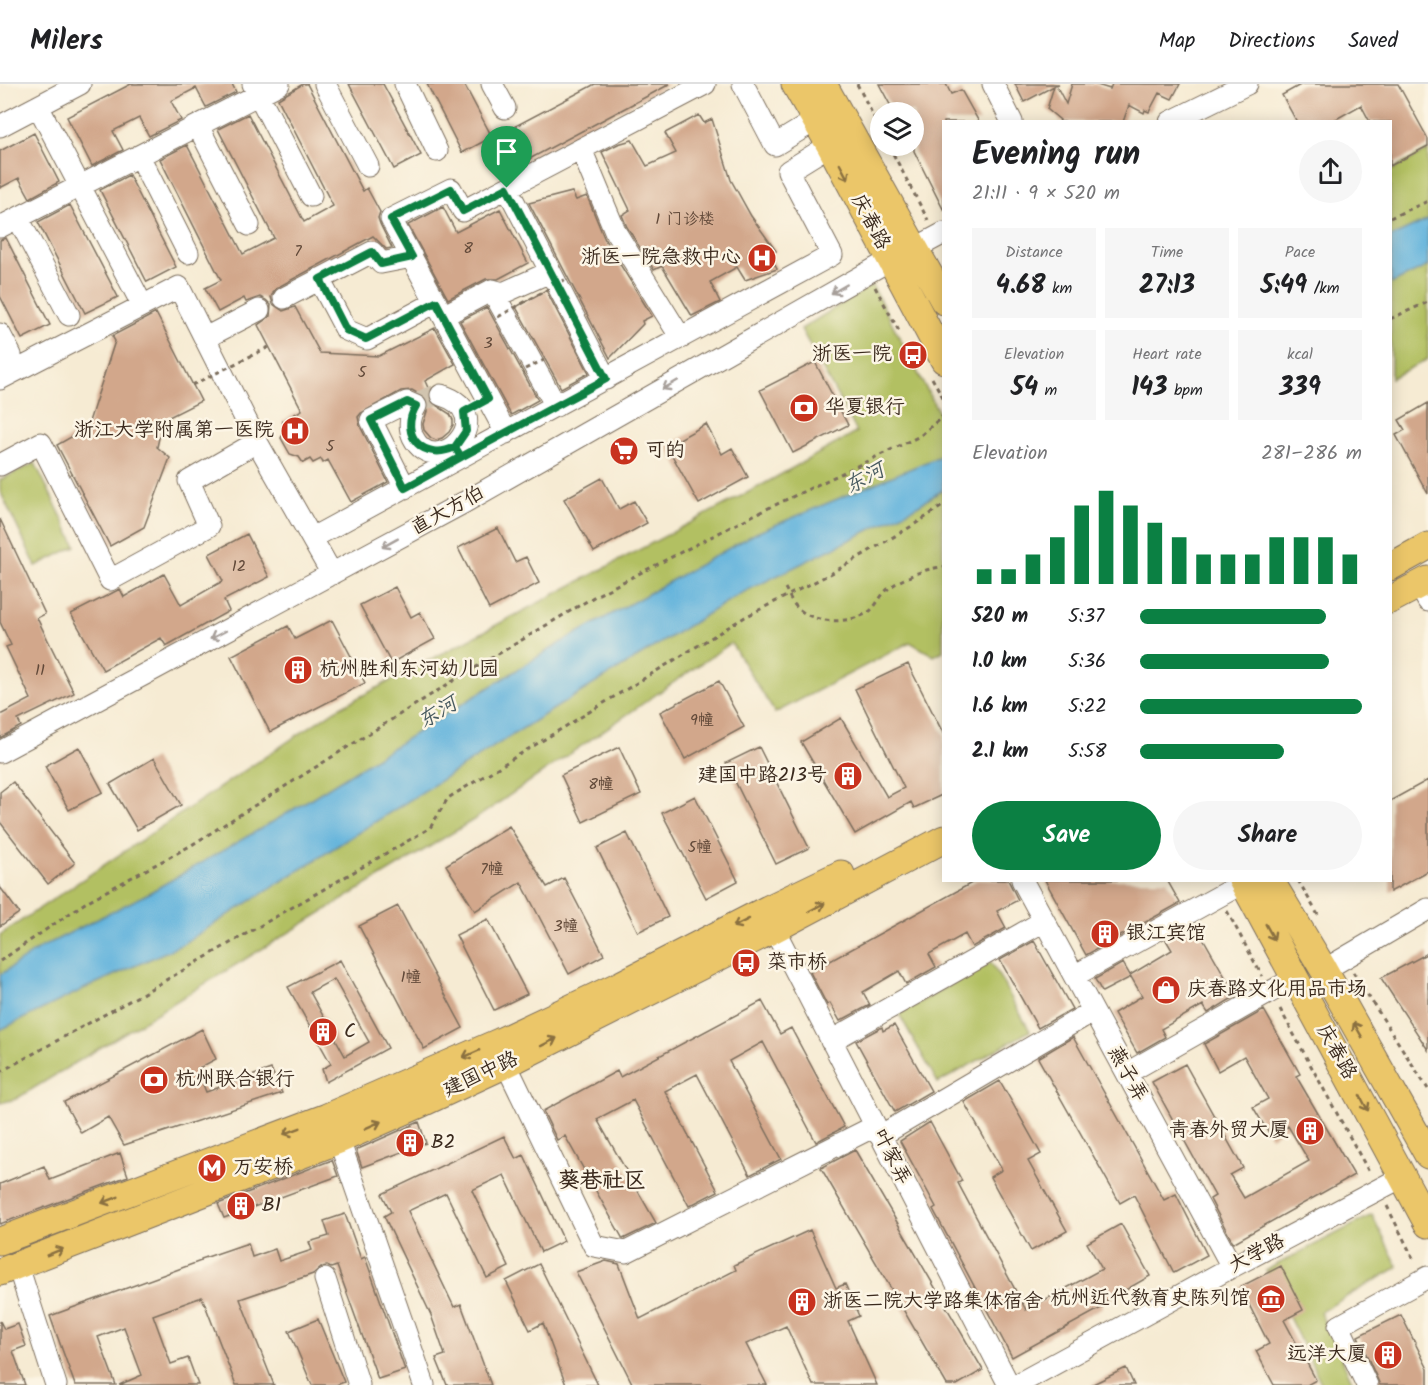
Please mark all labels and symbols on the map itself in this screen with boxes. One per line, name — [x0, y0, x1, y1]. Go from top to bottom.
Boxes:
pin — [481, 126, 532, 188]
one-way arrow — [838, 163, 850, 180]
street label: 庆春路 — [842, 188, 899, 257]
house number: 1 门诊楼 — [655, 207, 715, 232]
house number: 8 — [463, 236, 473, 261]
house number: 7 — [294, 239, 302, 264]
place label: 浙医一院急救中心 — [581, 242, 741, 274]
hospital icon: 浙医一院急救中心 — [746, 242, 778, 274]
one-way arrow — [831, 283, 848, 295]
house number: 3 — [483, 331, 493, 356]
place label: 浙医一院 — [812, 339, 892, 371]
bus stop icon: 浙医一院 — [897, 339, 929, 371]
house number: 5 — [358, 360, 368, 385]
one-way arrow — [662, 379, 679, 391]
bank icon: 华夏银行 — [788, 392, 820, 424]
place label: 华夏银行 — [825, 392, 905, 424]
place label: 浙江大学附属第一医院 — [74, 415, 274, 447]
hospital icon: 浙江大学附属第一医院 — [279, 415, 311, 447]
house number: 5 — [326, 434, 336, 459]
supermarket icon: 可的 — [608, 435, 640, 467]
place label: 可的 — [645, 435, 685, 467]
water label: 东河 — [839, 453, 894, 503]
street label: 直大方伯 — [405, 478, 491, 544]
one-way arrow — [382, 537, 399, 549]
house number: 12 — [232, 554, 246, 579]
one-way arrow — [210, 630, 228, 641]
building icon: 杭州胜利东河幼儿园 — [282, 654, 314, 686]
place label: 杭州胜利东河幼儿园 — [319, 654, 499, 686]
house number: 11 — [35, 658, 45, 683]
water label: 东河 — [412, 686, 467, 738]
house number: 9幢 — [690, 708, 714, 733]
place label: 建国中路213号 — [698, 760, 827, 792]
building icon: 建国中路213号 — [832, 760, 864, 792]
house number: 8幢 — [588, 772, 614, 797]
house number: 5幢 — [688, 835, 712, 860]
house number: 7幢 — [480, 857, 504, 882]
one-way arrow — [807, 901, 825, 912]
house number: 3幢 — [553, 914, 579, 939]
one-way arrow — [733, 917, 750, 929]
building icon: 银江宾馆 — [1089, 918, 1121, 950]
place label: 银江宾馆 — [1126, 918, 1206, 950]
one-way arrow — [1264, 923, 1276, 940]
bus stop icon: 菜市桥 — [730, 947, 762, 979]
place label: 菜市桥 — [767, 947, 827, 979]
house number: 1幢 — [400, 965, 422, 990]
shop icon: 庆春路文化用品市场 — [1150, 974, 1182, 1006]
place label: 庆春路文化用品市场 — [1187, 974, 1367, 1006]
building icon: C — [307, 1016, 339, 1048]
place label: C — [344, 1016, 356, 1048]
street label: 庆春路 — [1307, 1018, 1365, 1087]
one-way arrow — [1352, 1022, 1364, 1039]
one-way arrow — [540, 1036, 558, 1048]
street label: 燕子弄 — [1098, 1040, 1156, 1108]
street label: 建国中路 — [438, 1043, 525, 1106]
one-way arrow — [463, 1049, 481, 1060]
bank icon: 杭州联合银行 — [138, 1064, 170, 1096]
place label: 杭州联合银行 — [175, 1064, 295, 1096]
one-way arrow — [1358, 1094, 1370, 1111]
place label: 青春外贸大厦 — [1169, 1115, 1289, 1147]
building icon: 青春外贸大厦 — [1294, 1115, 1326, 1147]
one-way arrow — [363, 1119, 381, 1130]
street label: 叶家弄 — [863, 1123, 919, 1191]
one-way arrow — [283, 1126, 302, 1137]
building icon: B2 — [394, 1127, 426, 1159]
place label: B2 — [431, 1127, 455, 1159]
metro station icon: 万安桥 — [196, 1152, 228, 1184]
place label: 万安桥 — [233, 1152, 293, 1184]
district label: 葵巷社区 — [558, 1164, 646, 1199]
building icon: B1 — [225, 1190, 257, 1222]
place label: B1 — [262, 1190, 281, 1222]
one-way arrow — [101, 1195, 119, 1206]
street label: 大学路 — [1223, 1225, 1292, 1282]
one-way arrow — [45, 1245, 64, 1256]
place label: 杭州近代教育史陈列馆 — [1050, 1283, 1250, 1315]
museum icon: 杭州近代教育史陈列馆 — [1255, 1283, 1287, 1315]
building icon: 浙医二院大学路集体宿舍 — [786, 1286, 818, 1318]
place label: 浙医二院大学路集体宿舍 — [823, 1286, 1043, 1318]
place label: 远洋大厦 — [1287, 1339, 1367, 1371]
building icon: 远洋大厦 — [1372, 1339, 1404, 1371]

